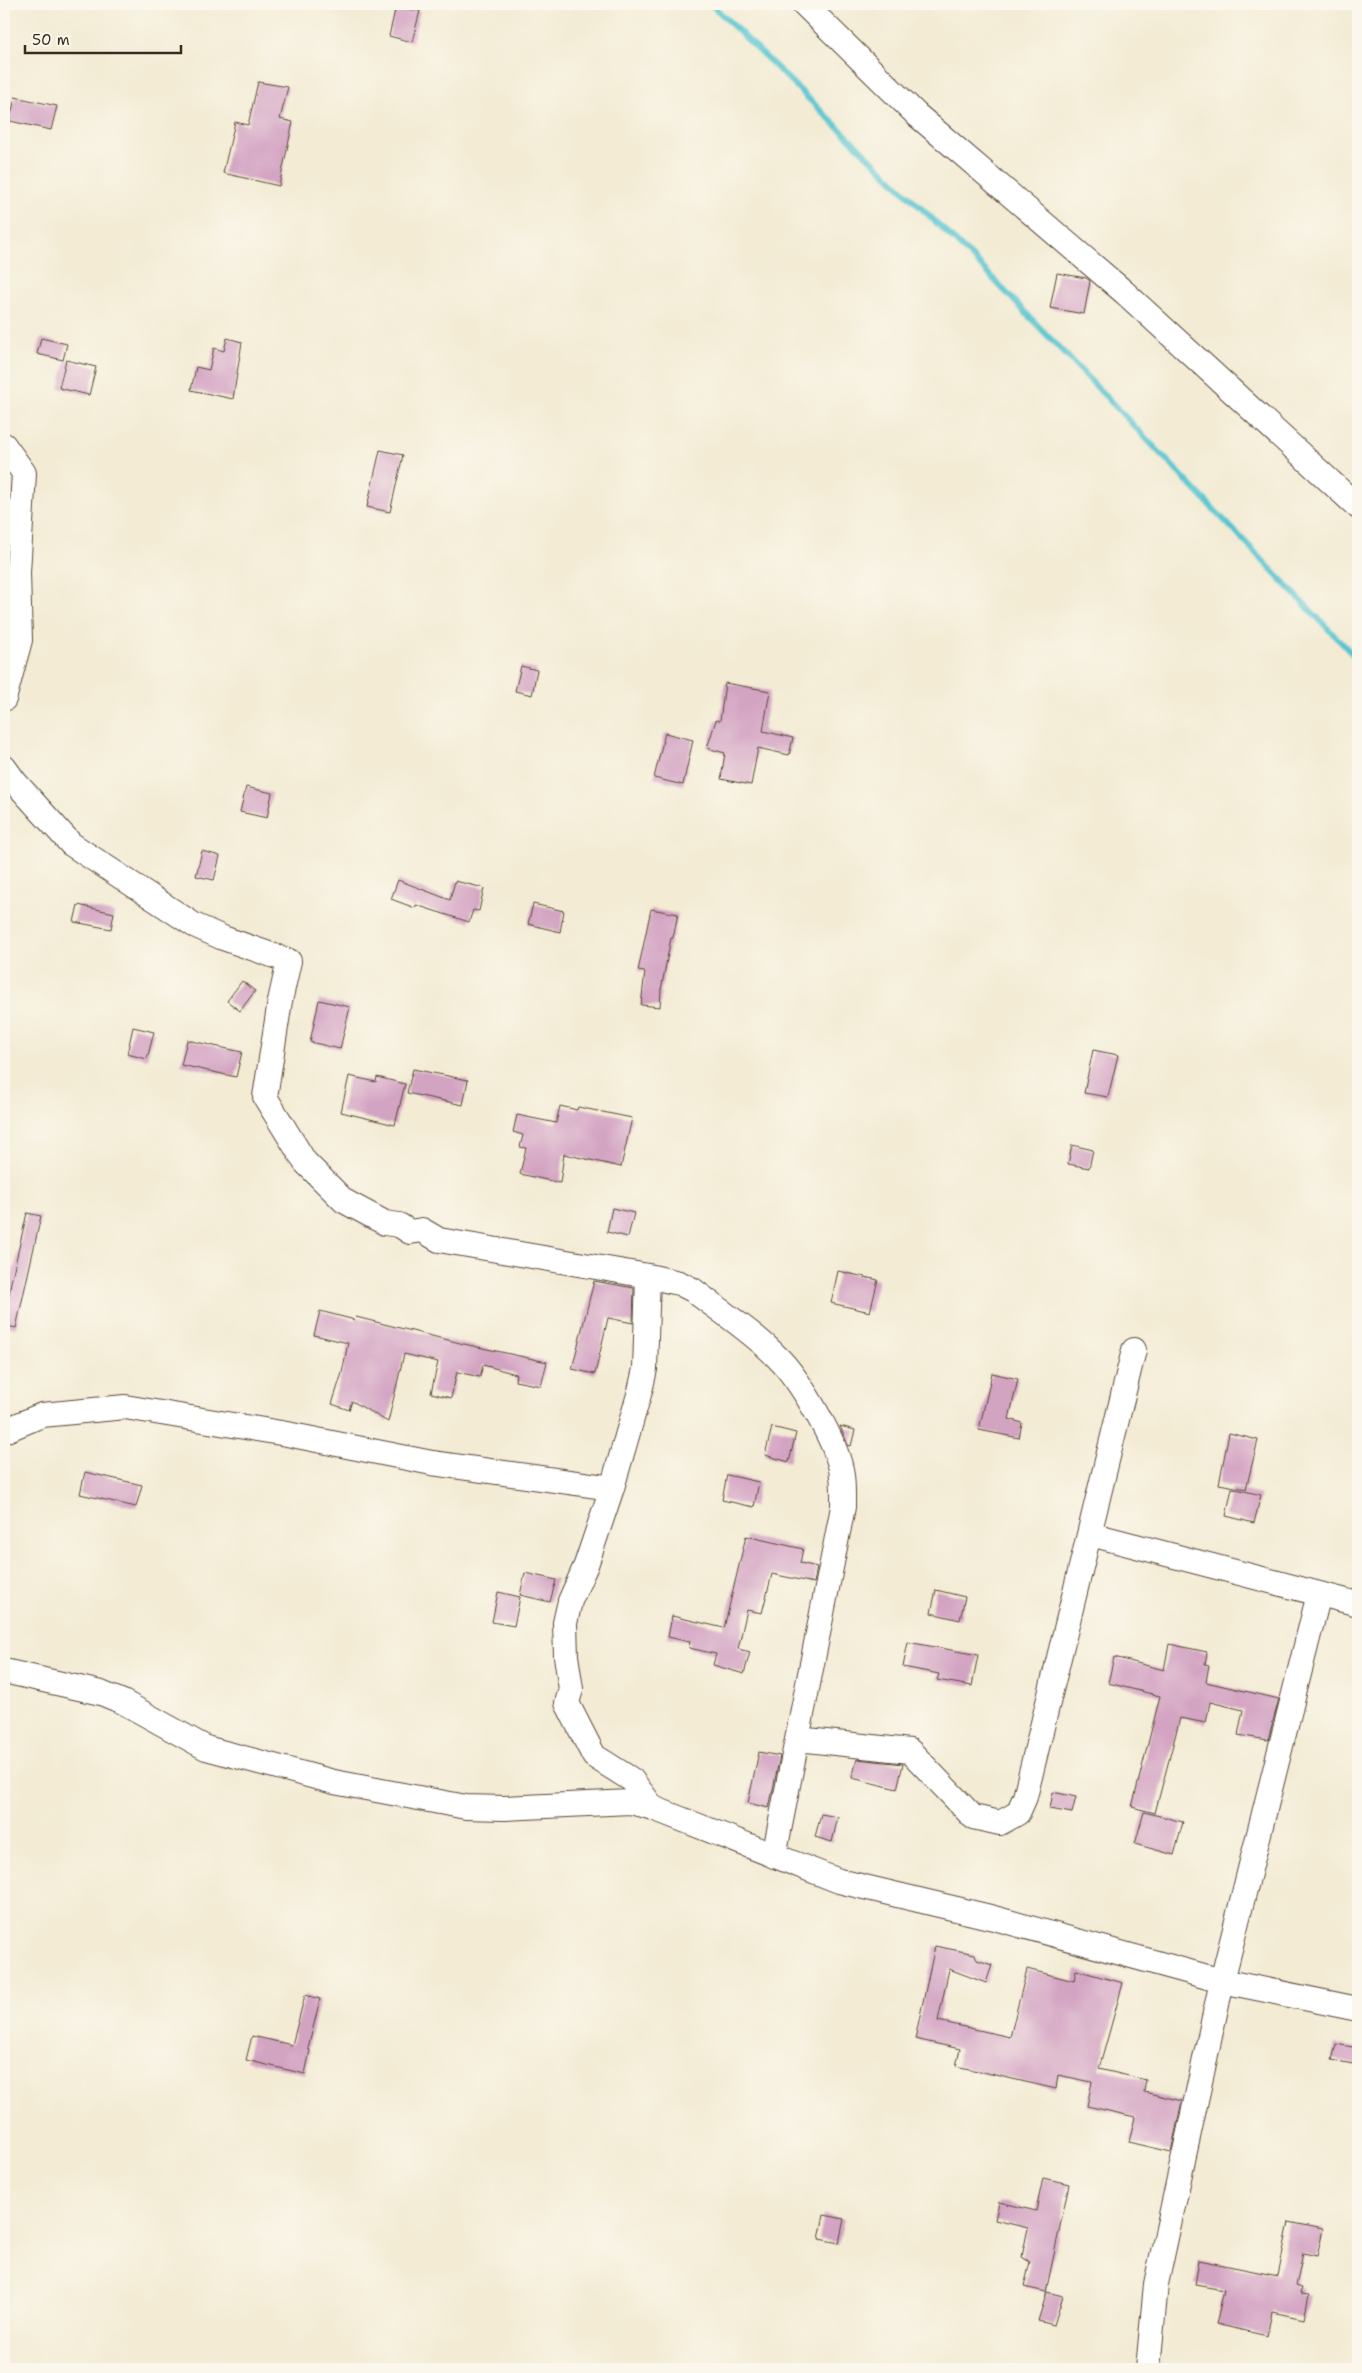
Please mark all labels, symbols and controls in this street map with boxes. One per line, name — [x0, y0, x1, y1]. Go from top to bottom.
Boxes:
scale bar — [25, 22, 181, 54]
text: 50 m — [32, 30, 70, 50]

